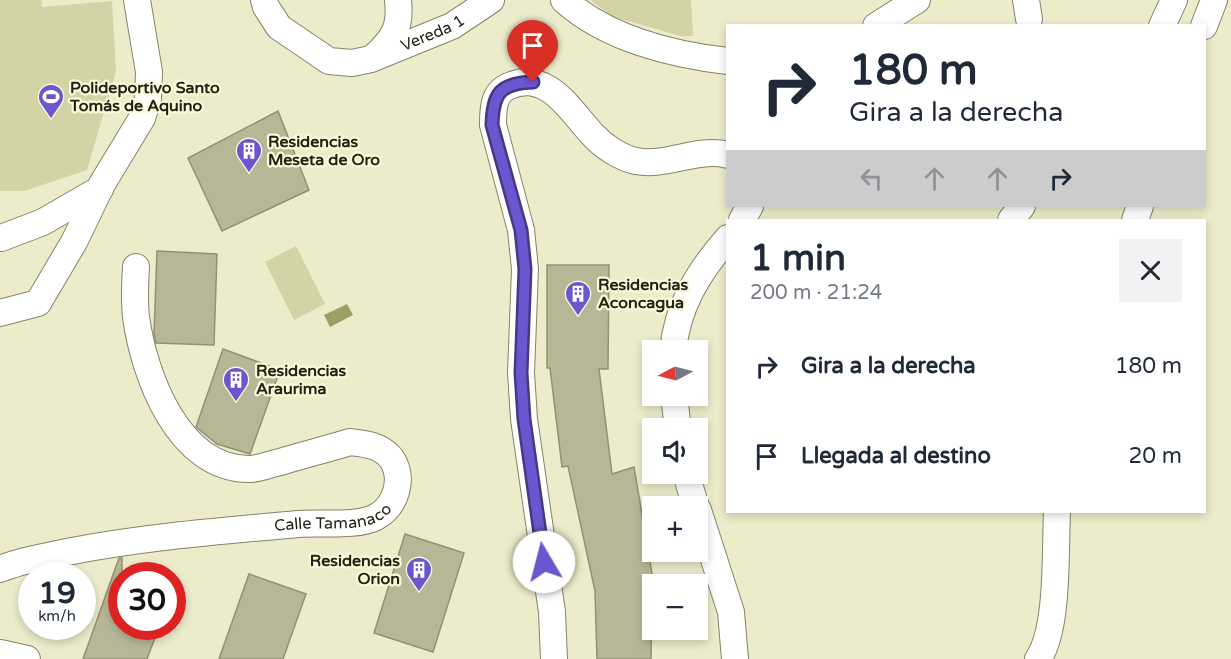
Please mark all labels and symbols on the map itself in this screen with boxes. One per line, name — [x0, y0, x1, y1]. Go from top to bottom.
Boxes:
street label: Vereda 1 — [398, 10, 469, 56]
pin — [507, 20, 558, 82]
place label: Polideportivo Santo Tomás de Aquino — [69, 78, 220, 116]
sports icon: Polideportivo Santo Tomás de Aquino — [36, 82, 66, 120]
place label: Residencias Meseta de Oro — [268, 132, 380, 170]
building icon: Residencias Meseta de Oro — [234, 136, 264, 174]
place label: Residencias Aconcagua — [598, 275, 689, 313]
building icon: Residencias Aconcagua — [563, 279, 593, 317]
north arrow — [642, 340, 708, 406]
place label: Residencias Araurima — [256, 361, 347, 399]
building icon: Residencias Araurima — [221, 365, 251, 403]
street label: Calle Tamanaco — [273, 499, 396, 536]
position arrow — [512, 530, 576, 594]
place label: Residencias Orion — [310, 551, 400, 589]
building icon: Residencias Orion — [404, 555, 434, 593]
speed limit sign: 30 — [108, 562, 186, 640]

